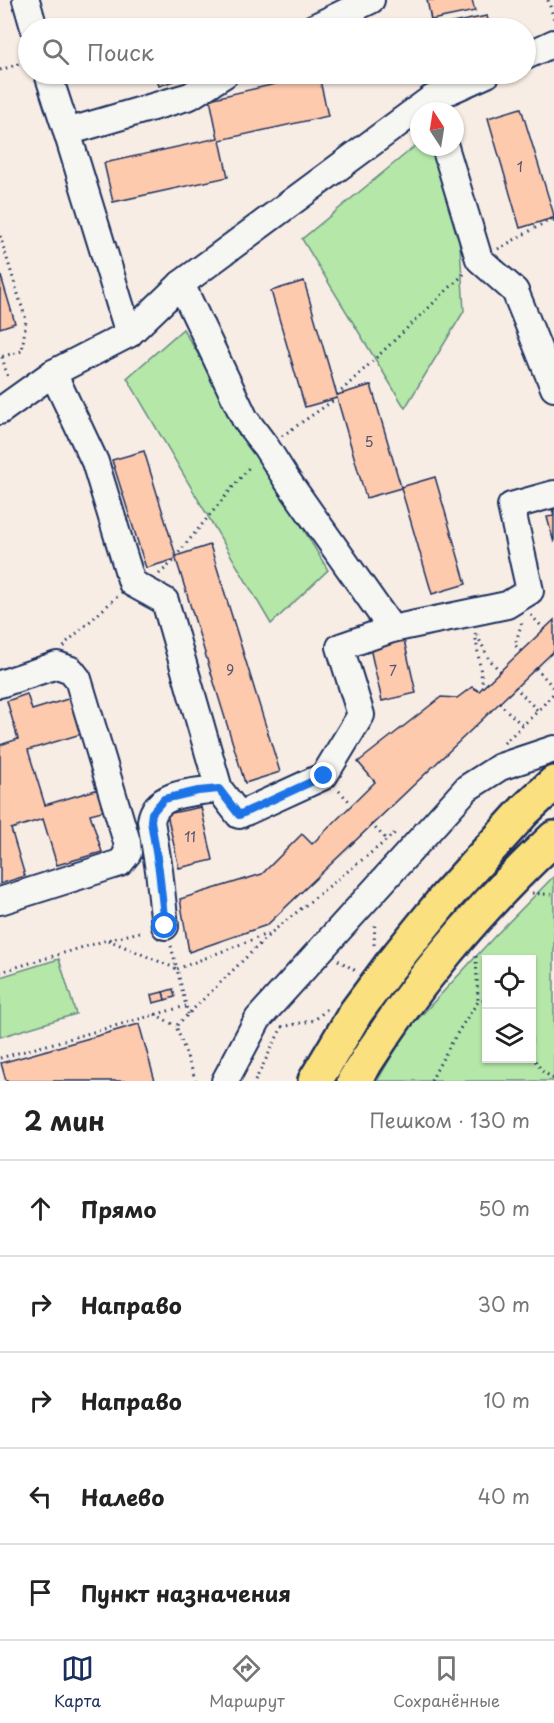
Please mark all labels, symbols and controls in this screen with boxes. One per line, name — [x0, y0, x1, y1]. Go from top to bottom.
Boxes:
search box — [18, 18, 536, 84]
icon: search — [39, 35, 72, 68]
text: Поиск — [87, 35, 154, 68]
north arrow — [410, 102, 464, 156]
house number: 1 — [517, 156, 523, 177]
house number: 5 — [364, 431, 374, 452]
house number: 9 — [226, 659, 234, 680]
house number: 7 — [389, 660, 397, 681]
route end — [310, 762, 336, 788]
house number: 11 — [184, 826, 196, 847]
route start — [151, 912, 177, 938]
map controls — [482, 955, 536, 1063]
button: locate — [482, 955, 536, 1009]
button: layers — [482, 1009, 536, 1063]
text: 2 мин — [24, 1101, 105, 1140]
text: Пешком · 130 m — [369, 1105, 530, 1135]
icon: ahead — [24, 1192, 57, 1225]
text: Прямо — [81, 1192, 156, 1225]
text: 50 m — [478, 1193, 530, 1223]
icon: right — [24, 1288, 57, 1321]
text: Направо — [81, 1288, 182, 1321]
text: 30 m — [477, 1289, 530, 1319]
icon: right — [24, 1384, 57, 1417]
text: Направо — [81, 1384, 182, 1417]
text: 10 m — [483, 1385, 530, 1415]
icon: left — [24, 1480, 57, 1513]
text: Налево — [81, 1480, 164, 1513]
text: 40 m — [478, 1481, 530, 1511]
icon: arrive — [24, 1576, 57, 1609]
text: Пункт назначения — [81, 1576, 291, 1609]
tab: Карта — [54, 1652, 101, 1712]
tab: Маршрут — [209, 1652, 285, 1712]
tab: Сохранённые — [393, 1652, 500, 1712]

